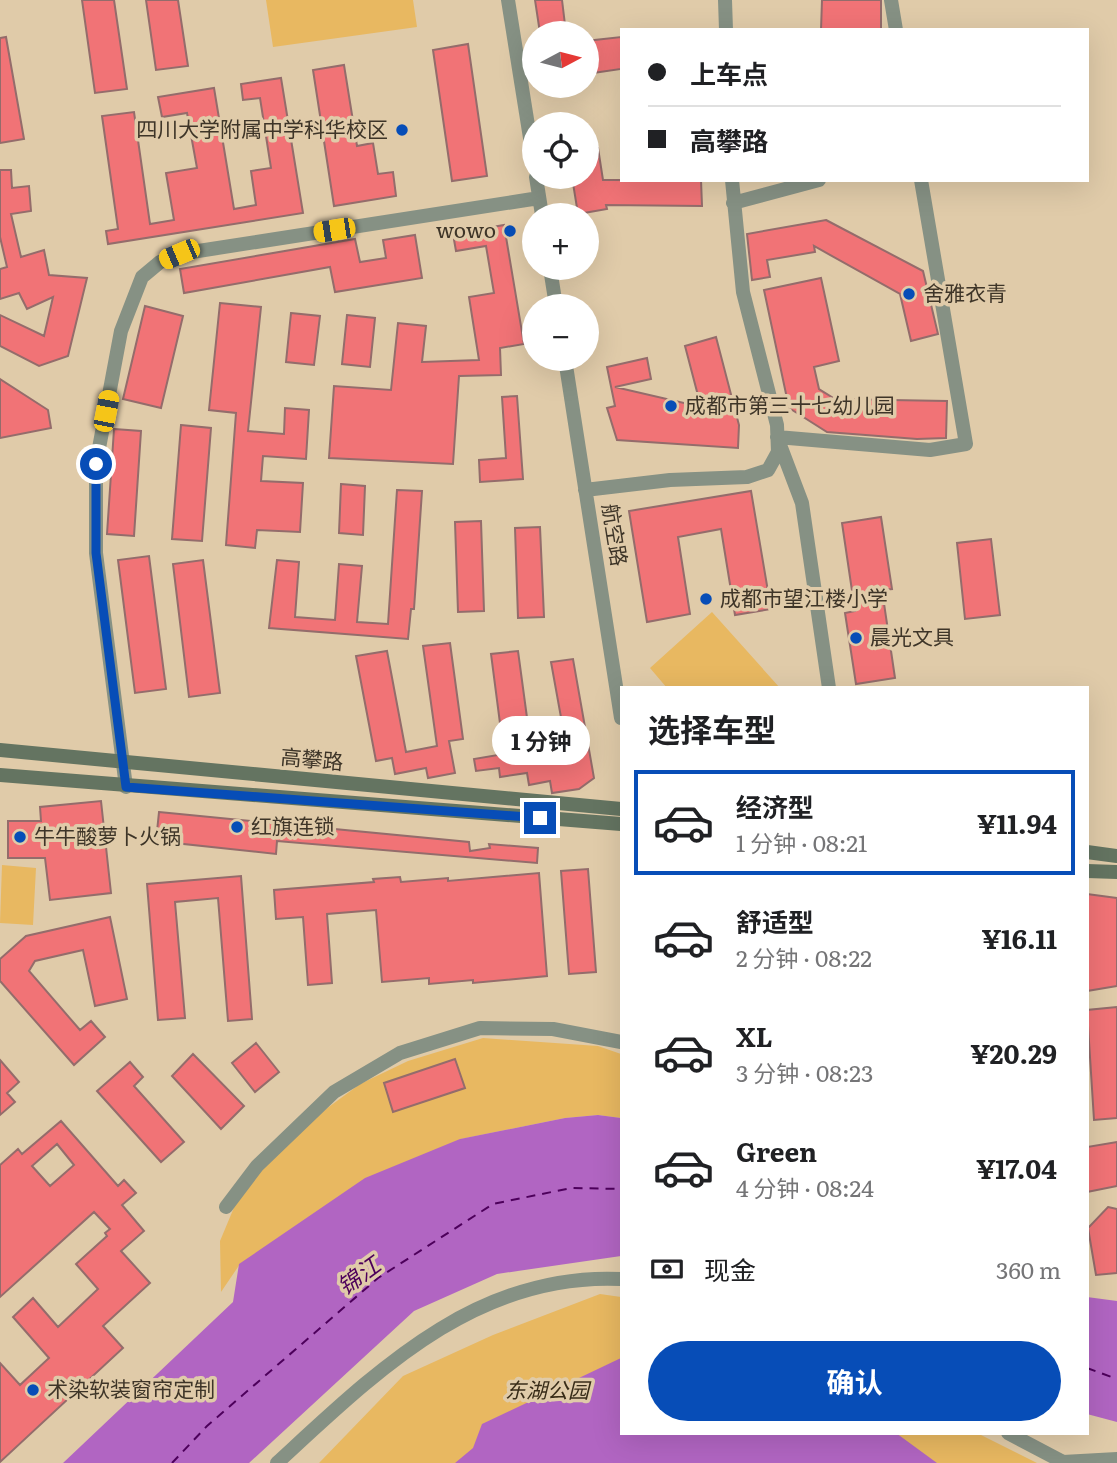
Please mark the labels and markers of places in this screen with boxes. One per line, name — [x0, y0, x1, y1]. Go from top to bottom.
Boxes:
place label: 四川大学附属中学科华校区 — [136, 112, 388, 143]
marker: 四川大学附属中学科华校区 — [394, 122, 410, 138]
place label: wowo — [436, 213, 496, 244]
marker: wowo — [502, 223, 518, 239]
place label: 舍雅衣青 — [923, 276, 1007, 307]
marker: 舍雅衣青 — [901, 286, 917, 302]
place label: 成都市第三十七幼儿园 — [685, 388, 895, 419]
marker: 成都市第三十七幼儿园 — [663, 398, 679, 414]
place label: 成都市望江楼小学 — [720, 581, 888, 612]
marker: 成都市望江楼小学 — [698, 591, 714, 607]
place label: 晨光文具 — [870, 620, 954, 651]
marker: 晨光文具 — [848, 630, 864, 646]
place label: 红旗连锁 — [251, 809, 335, 840]
place label: 牛牛酸萝卜火锅 — [34, 819, 181, 850]
marker: 红旗连锁 — [229, 819, 245, 835]
marker: 牛牛酸萝卜火锅 — [12, 829, 28, 845]
place label: 术染软装窗帘定制 — [47, 1372, 215, 1403]
marker: 术染软装窗帘定制 — [25, 1382, 41, 1398]

